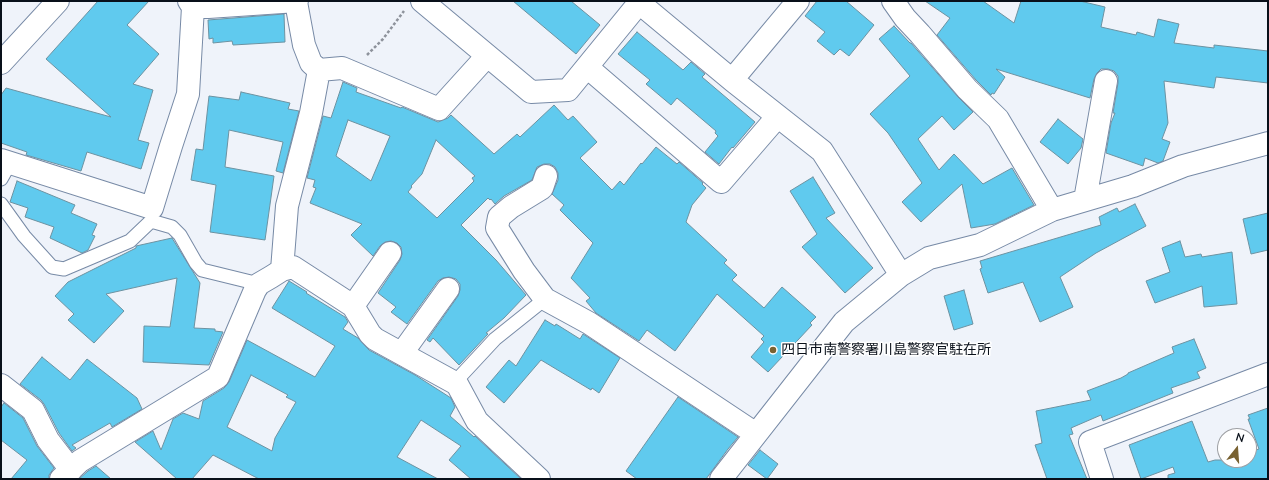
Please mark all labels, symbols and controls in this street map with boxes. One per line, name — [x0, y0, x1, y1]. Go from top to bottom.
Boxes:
place label: 四日市南警察署川島警察官駐在所 — [781, 342, 991, 358]
marker: 四日市南警察署川島警察官駐在所 — [768, 345, 778, 355]
north arrow — [1217, 428, 1257, 468]
text: N — [1234, 430, 1246, 445]

